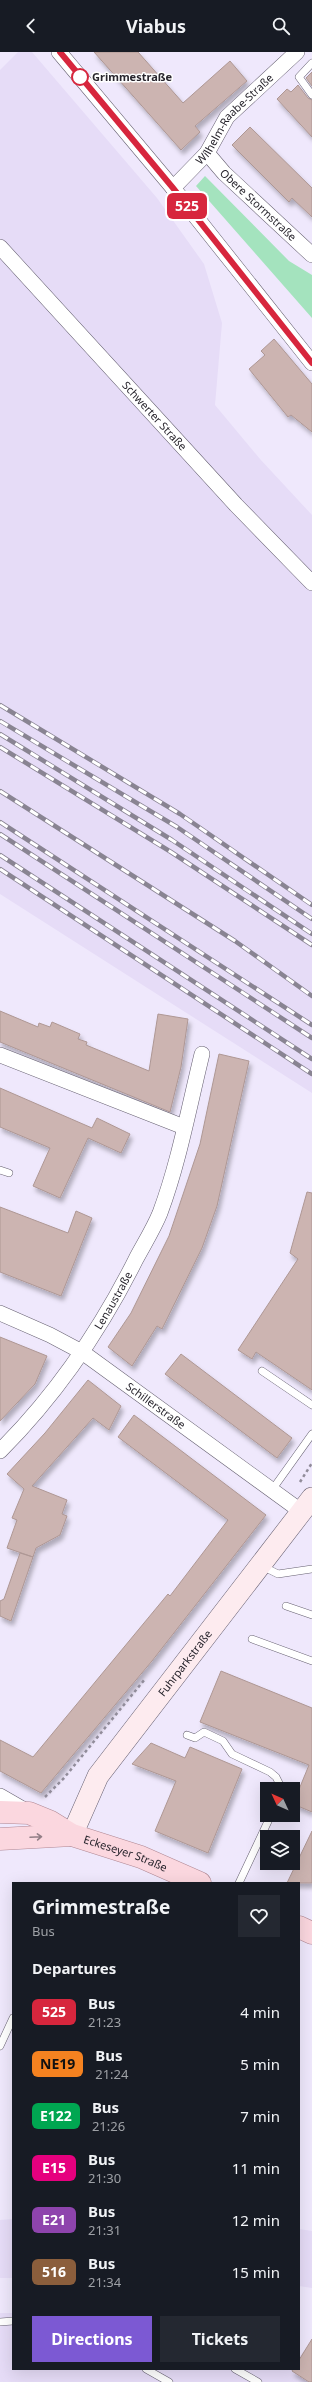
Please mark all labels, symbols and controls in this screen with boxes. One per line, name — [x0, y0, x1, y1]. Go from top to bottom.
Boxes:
text: Viabus — [126, 14, 186, 38]
icon: back — [20, 15, 42, 37]
icon: search — [270, 15, 292, 37]
marker: Grimmestraße — [71, 68, 89, 86]
place label: Grimmestraße — [92, 69, 173, 84]
street label: Wilhelm-Raabe-Straße — [192, 70, 276, 167]
street label: Obere Stormstraße — [217, 165, 300, 244]
line badge: 525 — [164, 193, 210, 219]
text: 525 — [175, 196, 199, 215]
street label: Schwerter Straße — [119, 378, 190, 453]
street label: Lenaustraße — [90, 1269, 135, 1332]
street label: Schillerstraße — [123, 1378, 189, 1432]
street label: Fuhrparkstraße — [154, 1626, 215, 1699]
north arrow — [260, 1782, 300, 1822]
map controls — [260, 1782, 300, 1870]
button: layers — [260, 1830, 300, 1870]
street label: Eckeseyer Straße — [82, 1831, 170, 1875]
one-way arrow — [29, 1833, 42, 1841]
text: Grimmestraße — [32, 1894, 170, 1920]
button: heart — [238, 1895, 280, 1937]
text: Bus — [32, 1922, 55, 1940]
text: Departures — [32, 1958, 116, 1978]
text: Bus — [88, 1993, 115, 2013]
text: 525 — [42, 2002, 66, 2021]
text: 4 min — [240, 2002, 280, 2022]
text: 21:23 — [88, 2013, 121, 2031]
text: Bus — [95, 2045, 123, 2065]
text: NE19 — [40, 2054, 75, 2073]
text: 5 min — [240, 2054, 280, 2074]
text: 21:24 — [95, 2065, 128, 2083]
text: Bus — [92, 2097, 119, 2117]
text: E122 — [40, 2106, 72, 2125]
text: 7 min — [240, 2106, 280, 2126]
text: 21:26 — [92, 2117, 125, 2135]
text: Bus — [88, 2149, 115, 2169]
text: E15 — [42, 2158, 66, 2177]
text: 11 min — [232, 2158, 280, 2178]
text: 21:30 — [88, 2169, 121, 2187]
text: Bus — [88, 2201, 115, 2221]
text: E21 — [42, 2210, 66, 2229]
text: 12 min — [232, 2210, 280, 2230]
text: 21:31 — [88, 2221, 121, 2239]
text: Bus — [88, 2253, 115, 2273]
text: 516 — [42, 2262, 66, 2281]
text: 15 min — [232, 2262, 280, 2282]
text: 21:34 — [88, 2273, 121, 2291]
button: Directions — [32, 2316, 152, 2362]
button: Tickets — [160, 2316, 280, 2362]

